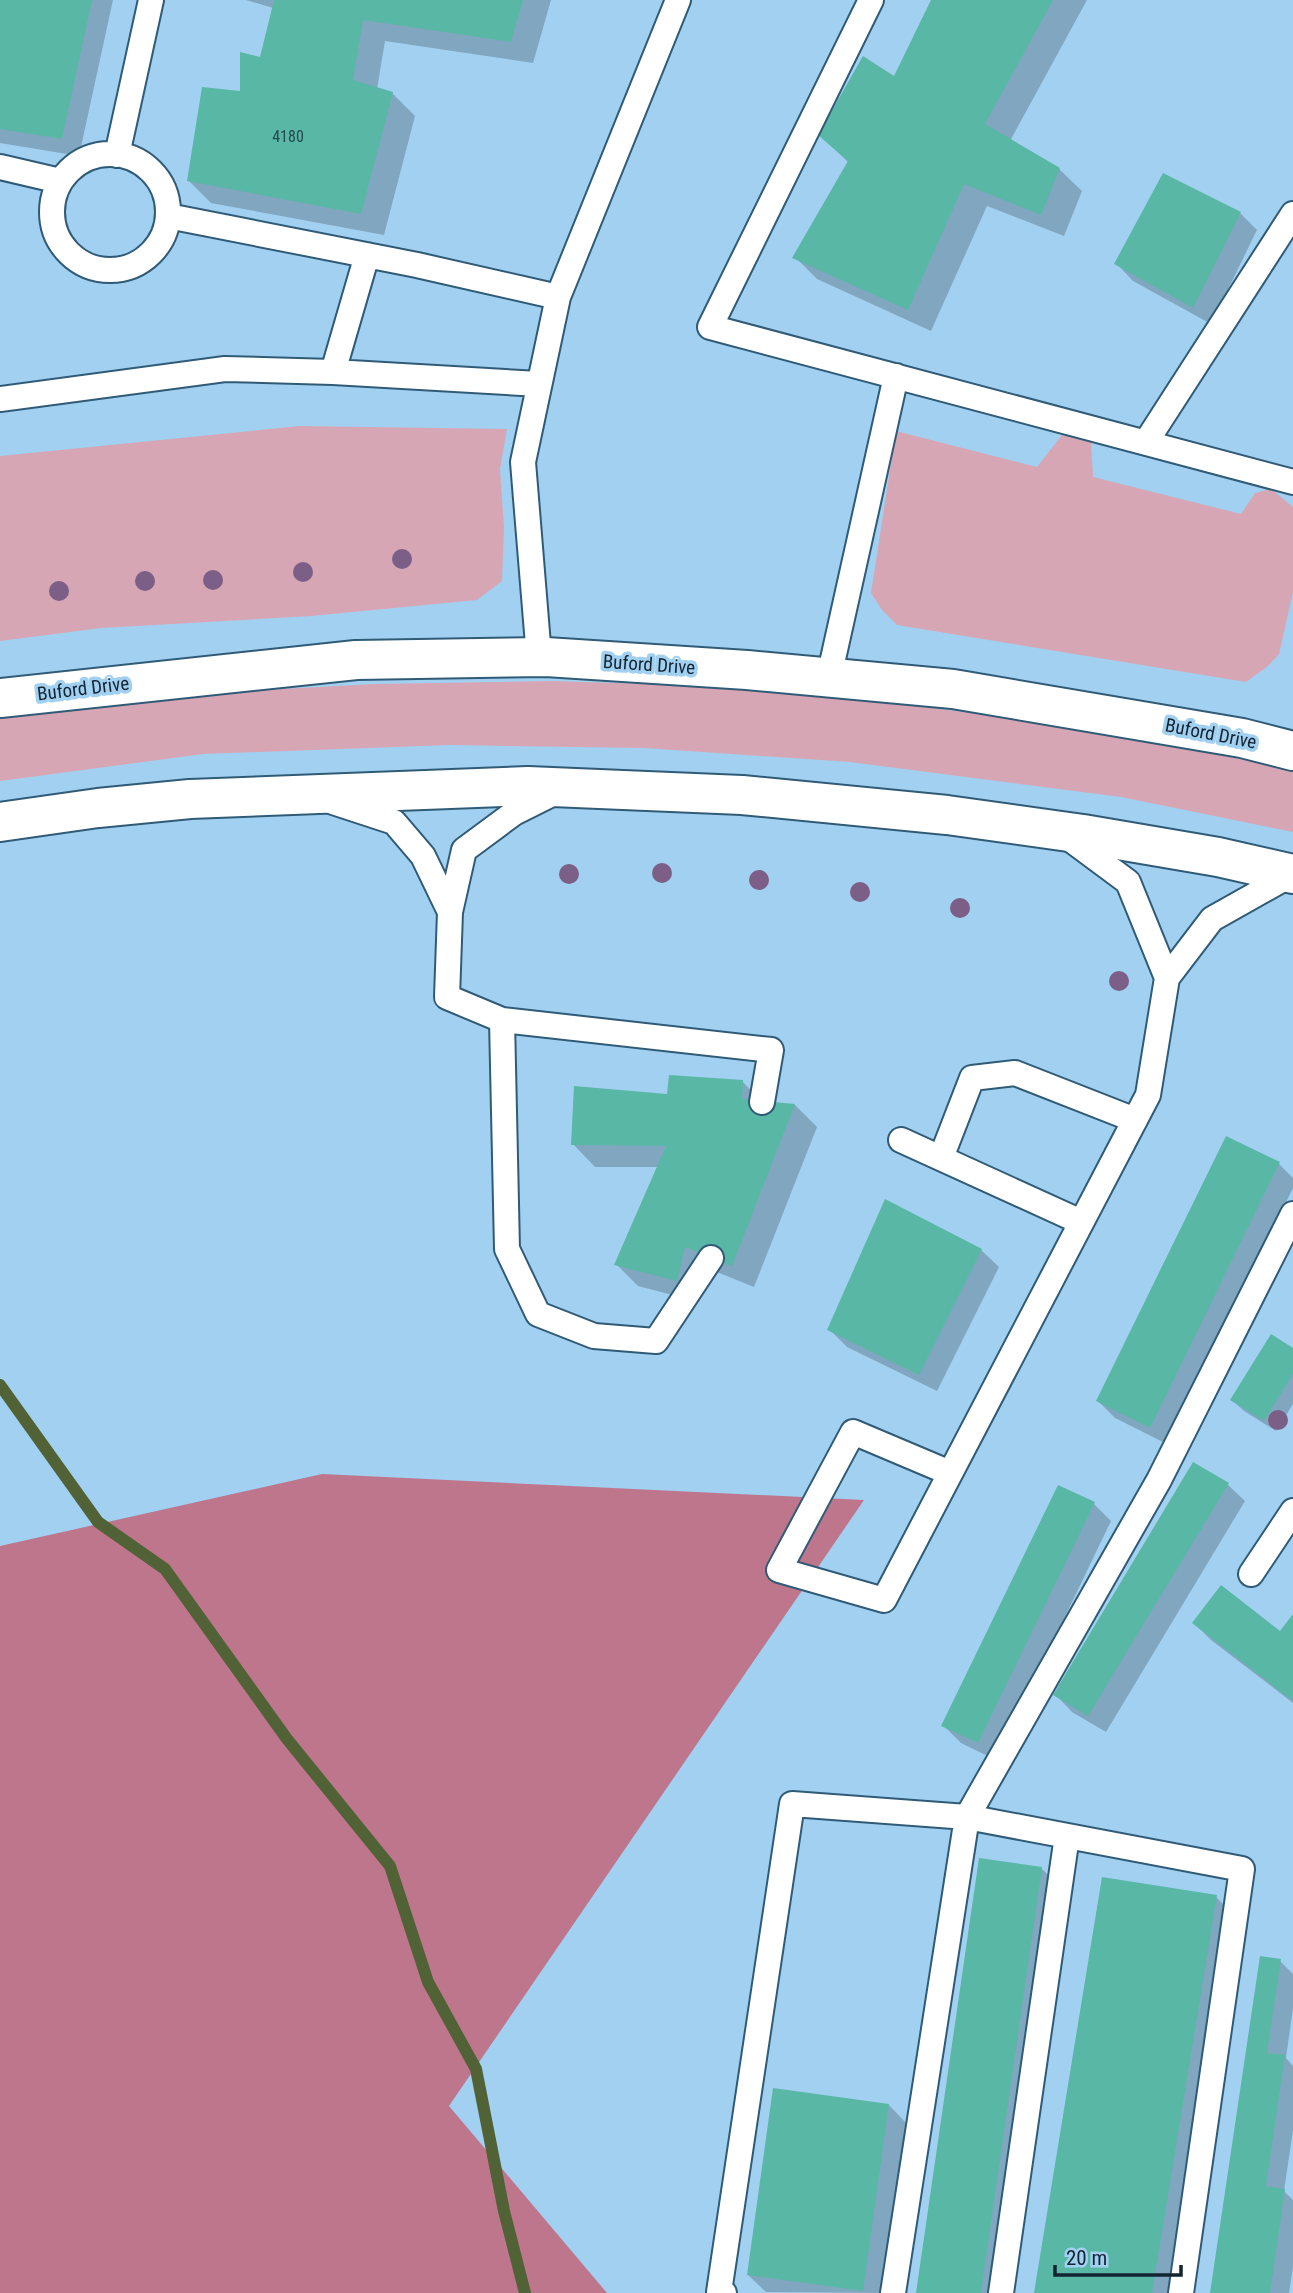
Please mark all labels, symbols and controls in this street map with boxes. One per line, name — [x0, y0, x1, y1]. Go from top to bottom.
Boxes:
house number: 4180 — [272, 127, 304, 146]
street label: Buford Drive — [602, 650, 696, 679]
street label: Buford Drive — [36, 671, 130, 706]
street label: Buford Drive — [1163, 713, 1259, 754]
scale bar — [1055, 2234, 1181, 2278]
text: 20 m — [1066, 2246, 1107, 2270]

